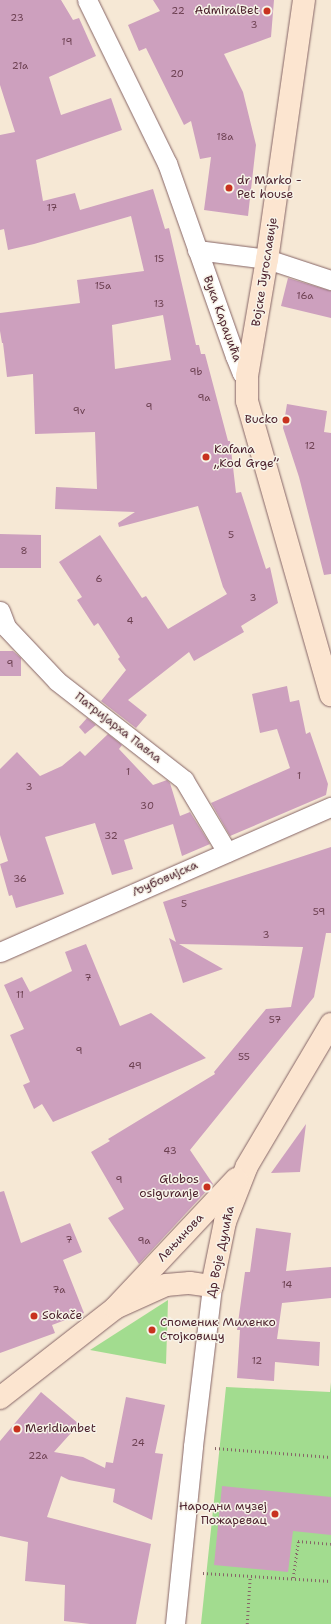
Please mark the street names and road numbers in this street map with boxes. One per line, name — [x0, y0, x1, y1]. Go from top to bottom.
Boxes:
street label: Војске Југославије — [249, 216, 281, 328]
street label: Вука Караџића — [200, 274, 244, 364]
street label: Патријарха Павла — [72, 690, 164, 766]
street label: Љубовијска — [130, 858, 200, 900]
street label: Др Воје Дулића — [204, 1205, 238, 1299]
street label: Лењинова — [155, 1211, 207, 1265]

